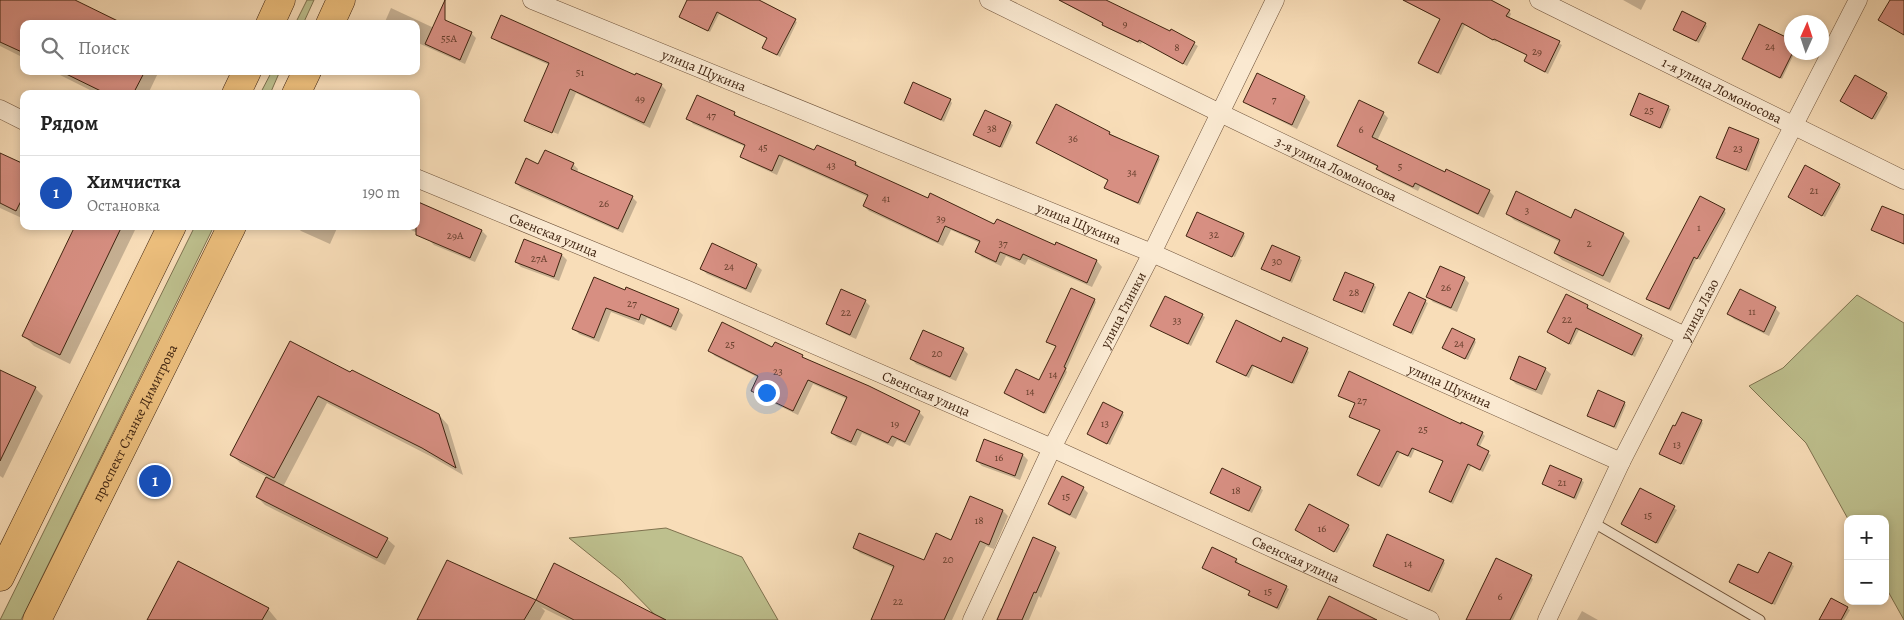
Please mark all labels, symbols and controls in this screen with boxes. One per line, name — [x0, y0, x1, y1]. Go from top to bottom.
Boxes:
north arrow — [1784, 15, 1829, 60]
house number: 9 — [1122, 16, 1128, 31]
search box — [20, 20, 420, 75]
house number: 55А — [441, 31, 458, 46]
icon: search — [38, 34, 66, 62]
text: Поиск — [78, 35, 130, 61]
house number: 24 — [1765, 39, 1775, 54]
house number: 8 — [1174, 40, 1180, 55]
street label: улица Щукина — [658, 44, 750, 96]
house number: 29 — [1532, 44, 1542, 59]
street label: 1-я улица Ломоносова — [1659, 53, 1786, 128]
house number: 51 — [576, 65, 584, 80]
house number: 49 — [635, 91, 645, 106]
house number: 7 — [1272, 92, 1277, 107]
house number: 25 — [1644, 103, 1654, 118]
house number: 47 — [706, 108, 716, 123]
text: Рядом — [40, 109, 98, 137]
house number: 38 — [987, 121, 997, 136]
house number: 6 — [1358, 122, 1364, 137]
house number: 36 — [1068, 131, 1078, 146]
street label: 3-я улица Ломоносова — [1272, 131, 1401, 206]
house number: 45 — [758, 140, 768, 155]
house number: 23 — [1733, 141, 1743, 156]
house number: 43 — [826, 158, 836, 173]
house number: 5 — [1398, 159, 1403, 174]
house number: 34 — [1127, 165, 1137, 180]
text: Химчистка — [87, 169, 181, 195]
text: 1 — [53, 182, 59, 204]
text: 190 m — [362, 182, 400, 204]
house number: 21 — [1810, 183, 1819, 198]
house number: 41 — [882, 191, 891, 206]
text: Остановка — [87, 195, 160, 217]
house number: 26 — [599, 196, 609, 211]
street label: улица Щукина — [1033, 197, 1125, 249]
house number: 3 — [1525, 203, 1529, 218]
street label: Свенская улица — [506, 208, 602, 262]
house number: 39 — [936, 211, 946, 226]
house number: 1 — [1697, 220, 1701, 235]
house number: 32 — [1209, 227, 1219, 242]
house number: 29А — [447, 228, 464, 243]
house number: 37 — [998, 236, 1008, 251]
house number: 2 — [1586, 236, 1592, 251]
house number: 27А — [531, 251, 548, 266]
house number: 30 — [1272, 254, 1282, 269]
house number: 24 — [724, 259, 734, 274]
street label: улица Глинки — [1095, 268, 1150, 352]
street label: улица Лазо — [1675, 275, 1723, 344]
house number: 26 — [1441, 280, 1451, 295]
house number: 28 — [1349, 285, 1359, 300]
house number: 27 — [627, 296, 637, 311]
house number: 11 — [1748, 304, 1756, 319]
house number: 22 — [841, 305, 851, 320]
house number: 22 — [1562, 312, 1572, 327]
house number: 33 — [1172, 313, 1182, 328]
house number: 24 — [1454, 336, 1464, 351]
house number: 25 — [725, 337, 735, 352]
street label: проспект Станке Димитрова — [88, 340, 182, 505]
house number: 20 — [931, 346, 943, 361]
street label: улица Щукина — [1404, 359, 1495, 413]
house number: 23 — [773, 364, 783, 379]
street label: Свенская улица — [879, 366, 974, 421]
house number: 14 — [1049, 367, 1057, 382]
your location — [754, 380, 780, 406]
house number: 14 — [1026, 384, 1034, 399]
house number: 27 — [1357, 393, 1367, 408]
house number: 19 — [891, 416, 899, 431]
house number: 13 — [1101, 416, 1109, 431]
house number: 25 — [1418, 422, 1428, 437]
house number: 13 — [1673, 437, 1681, 452]
house number: 16 — [995, 450, 1003, 465]
pin: 1 — [139, 462, 171, 500]
house number: 21 — [1558, 475, 1567, 490]
house number: 18 — [1231, 483, 1241, 498]
house number: 15 — [1062, 489, 1071, 504]
house number: 15 — [1644, 508, 1653, 523]
house number: 18 — [974, 513, 984, 528]
map controls — [1844, 515, 1889, 605]
button: + — [1844, 515, 1889, 560]
house number: 16 — [1318, 521, 1326, 536]
street label: Свенская улица — [1249, 531, 1343, 587]
house number: 20 — [942, 552, 954, 567]
house number: 14 — [1404, 556, 1412, 571]
button: − — [1844, 560, 1889, 605]
house number: 15 — [1264, 584, 1273, 599]
house number: 6 — [1497, 589, 1503, 604]
house number: 22 — [893, 594, 903, 609]

